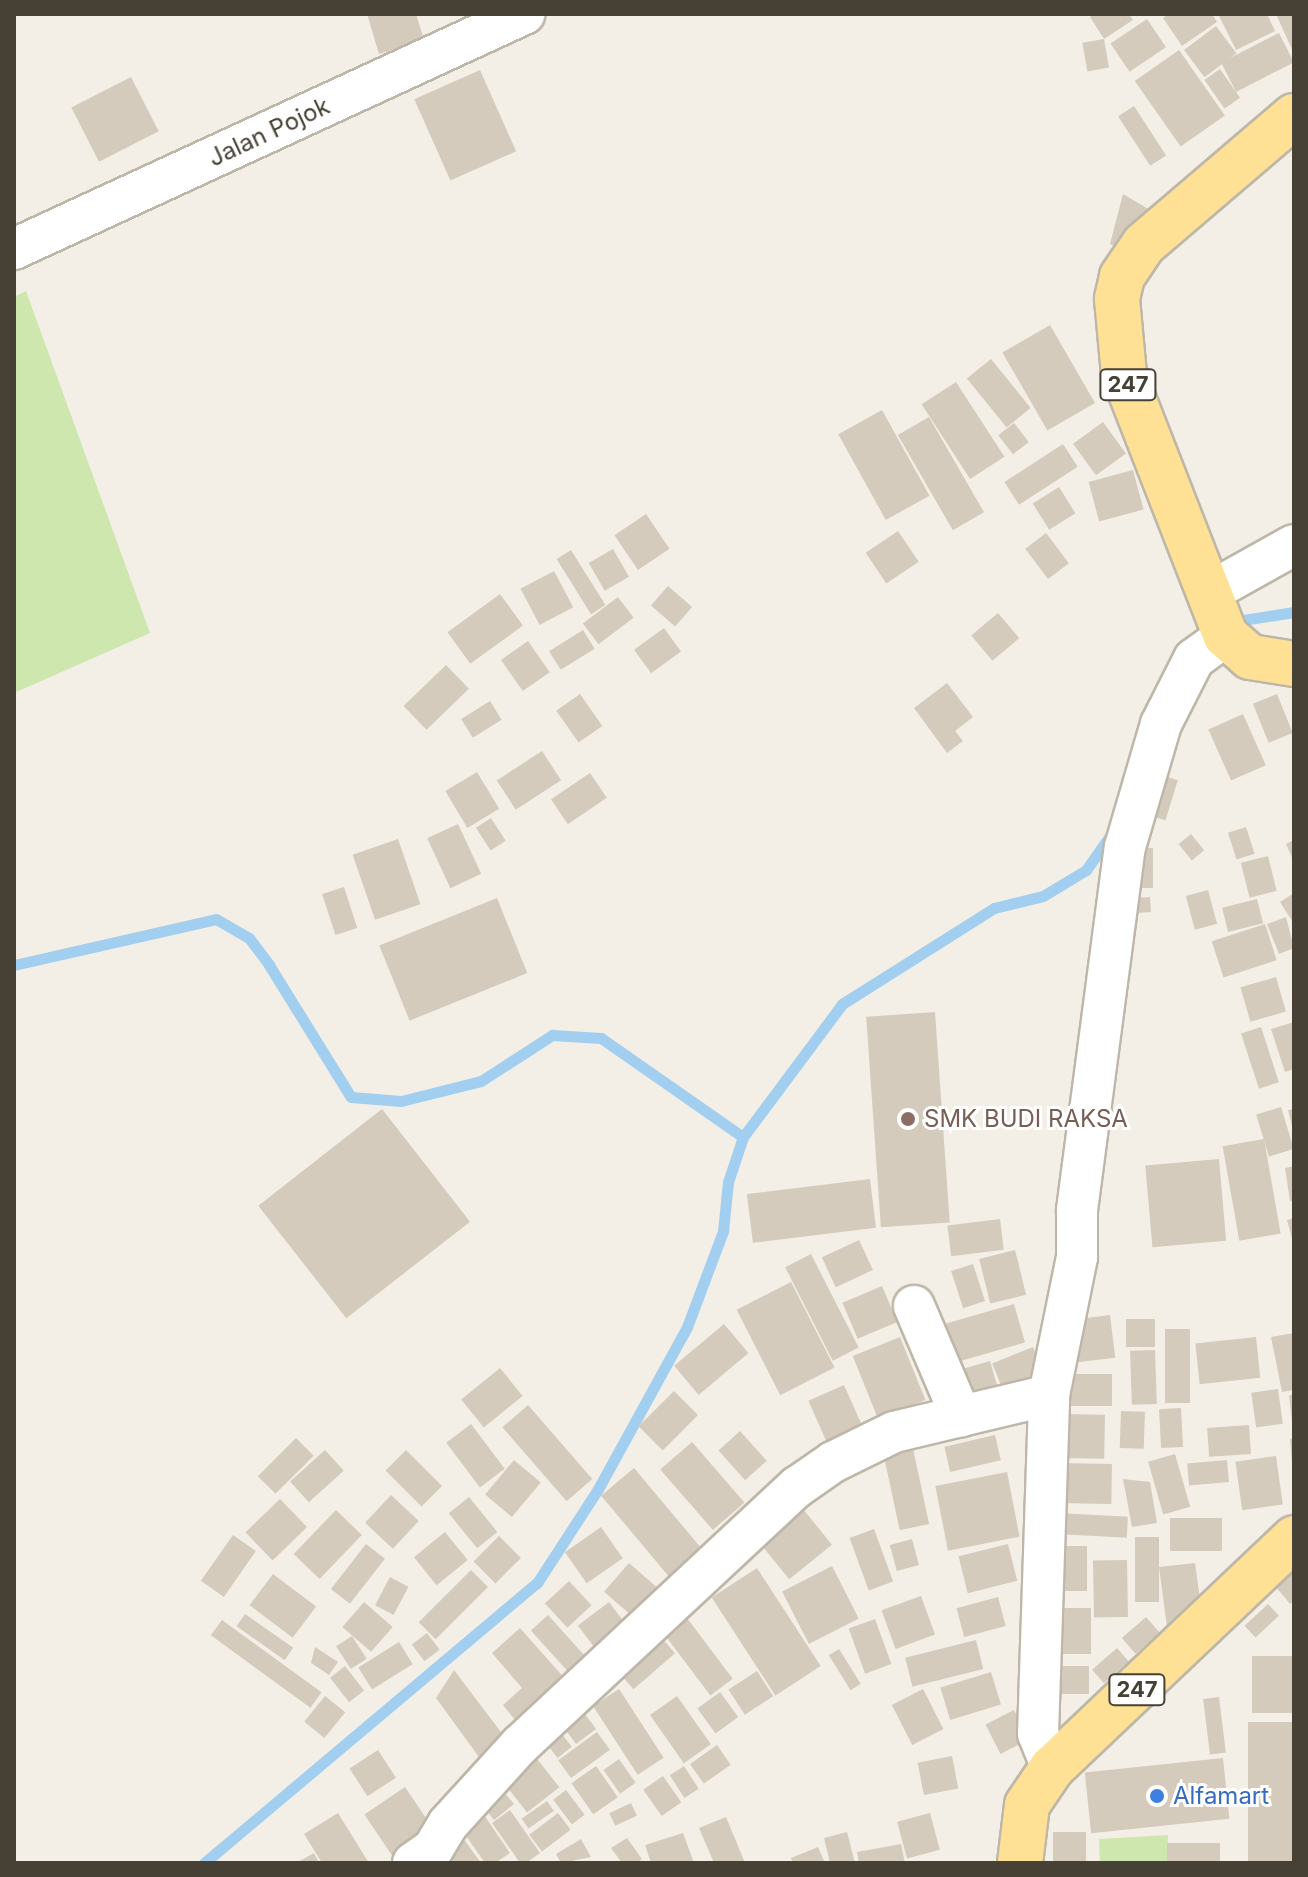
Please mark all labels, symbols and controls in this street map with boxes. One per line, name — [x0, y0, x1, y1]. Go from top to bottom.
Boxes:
street label: Jalan Pojok — [204, 91, 334, 173]
road number: 247 — [1098, 367, 1158, 403]
place label: SMK BUDI RAKSA — [924, 1105, 1128, 1133]
marker: SMK BUDI RAKSA — [899, 1110, 917, 1128]
road number: 247 — [1107, 1672, 1167, 1708]
place label: Alfamart — [1173, 1782, 1269, 1810]
marker: Alfamart — [1148, 1787, 1166, 1805]

